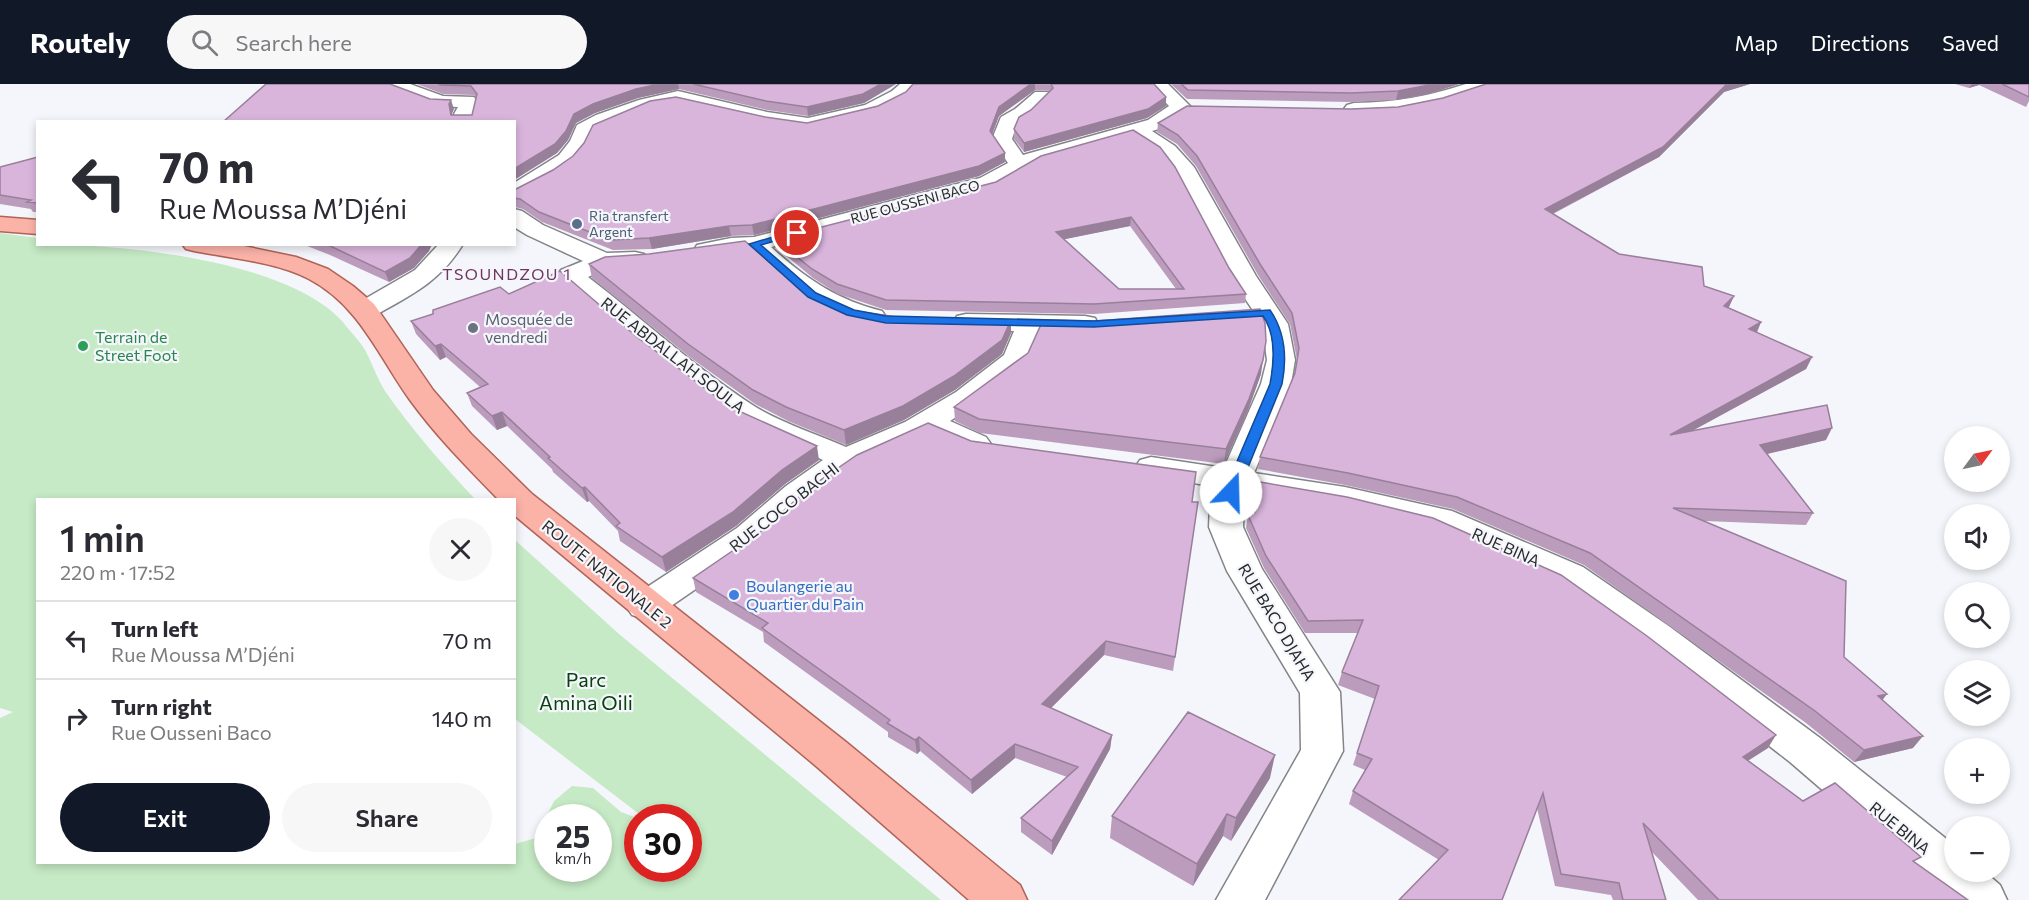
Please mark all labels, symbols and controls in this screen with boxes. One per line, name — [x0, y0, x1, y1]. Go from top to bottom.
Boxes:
search box — [167, 15, 587, 69]
text: Routely — [30, 25, 131, 59]
icon: search — [188, 26, 221, 59]
text: Search here — [236, 29, 352, 56]
text: Map — [1735, 30, 1778, 55]
text: Directions — [1811, 30, 1909, 55]
text: Saved — [1942, 30, 1999, 55]
text: 70 m — [159, 140, 254, 192]
icon: left — [60, 144, 138, 222]
street label: RUE OUSSENI BACO — [848, 176, 981, 227]
text: Rue Moussa M’Djéni — [159, 192, 407, 225]
place label: Ria transfert Argent — [589, 207, 669, 240]
pin — [771, 207, 822, 258]
icon: arrive — [780, 216, 813, 249]
marker: Ria transfert Argent — [570, 217, 584, 231]
district label: TSOUNDZOU 1 — [442, 264, 572, 283]
street label: RUE ABDALLAH SOULA — [598, 293, 749, 417]
place label: Mosquée de vendredi — [485, 309, 573, 346]
marker: Mosquée de vendredi — [466, 321, 480, 335]
place label: Terrain de Street Foot — [95, 327, 178, 364]
marker: Terrain de Street Foot — [76, 339, 90, 353]
north arrow — [1944, 426, 2010, 492]
map controls — [1944, 426, 2010, 882]
street label: RUE COCO BACHI — [725, 458, 842, 555]
position arrow — [1199, 460, 1263, 524]
button: sound — [1944, 504, 2010, 570]
text: 1 min — [60, 515, 145, 559]
street label: ROUTE NATIONALE 2 — [539, 515, 676, 632]
button: close — [429, 518, 492, 581]
street label: RUE BINA — [1469, 523, 1543, 570]
text: 220 m · 17:52 — [60, 560, 175, 584]
street label: RUE BACO DJAHA — [1235, 560, 1320, 684]
place label: Boulangerie au Quartier du Pain — [746, 576, 864, 613]
button: search — [1944, 582, 2010, 648]
marker: Boulangerie au Quartier du Pain — [727, 588, 741, 602]
text: Turn left — [111, 615, 198, 642]
icon: left — [60, 624, 93, 657]
text: 70 m — [443, 627, 492, 654]
text: Rue Moussa M’Djéni — [111, 642, 295, 666]
button: layers — [1944, 660, 2010, 726]
park label: Parc Amina Oili — [539, 667, 633, 714]
text: Turn right — [111, 693, 212, 720]
icon: right — [60, 702, 93, 735]
text: 140 m — [432, 705, 492, 732]
text: Rue Ousseni Baco — [111, 720, 272, 744]
button: + — [1944, 738, 2010, 804]
button: Exit — [60, 783, 270, 852]
button: Share — [282, 783, 492, 852]
street label: RUE BINA — [1866, 797, 1934, 858]
speed limit sign: 30 — [624, 804, 702, 882]
button: − — [1944, 816, 2010, 882]
text: 25 — [556, 817, 590, 854]
text: km/h — [555, 849, 591, 867]

